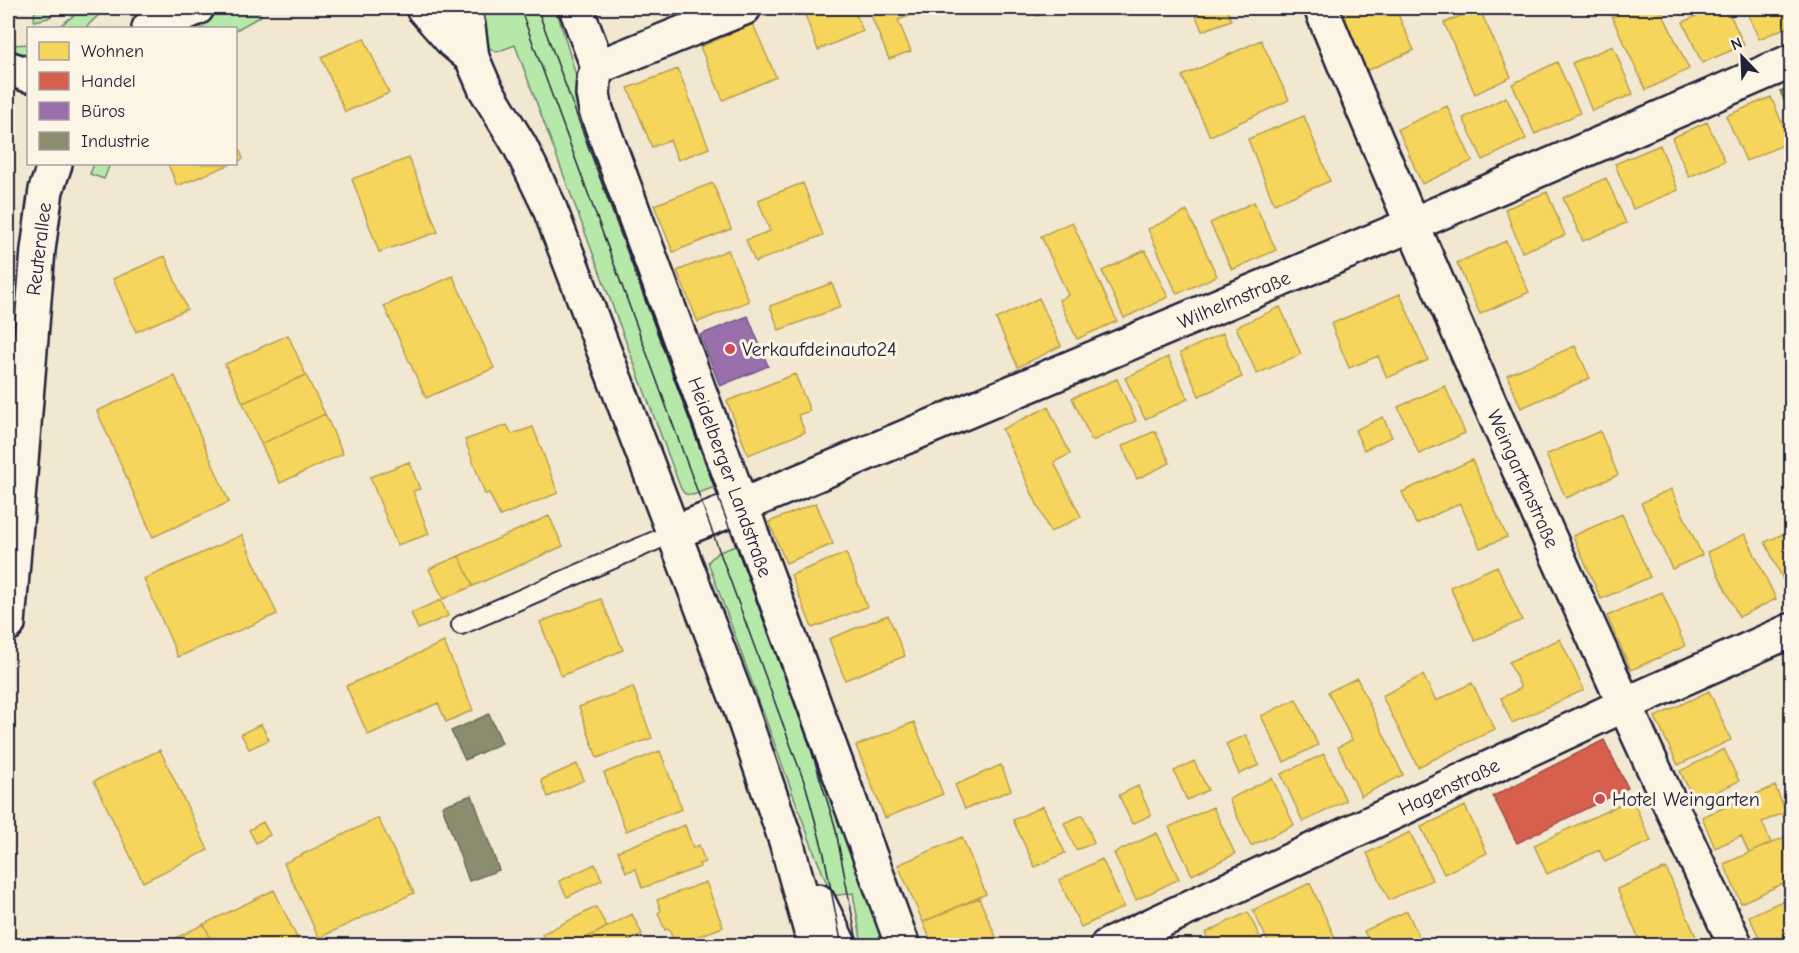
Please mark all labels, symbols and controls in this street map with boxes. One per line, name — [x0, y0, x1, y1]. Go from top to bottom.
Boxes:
legend — [27, 27, 237, 165]
north arrow — [1712, 27, 1772, 87]
text: N — [1728, 34, 1745, 54]
text: Wohnen — [81, 41, 144, 62]
text: Handel — [81, 71, 136, 92]
text: Büros — [81, 101, 125, 122]
text: Industrie — [81, 131, 150, 152]
street label: Reuterallee — [22, 201, 56, 297]
street label: Wilhelmstraße — [1174, 266, 1294, 334]
place label: Verkaufdeinauto24 — [742, 338, 897, 361]
marker: Verkaufdeinauto24 — [723, 342, 737, 356]
street label: Heidelberger Landstraße — [683, 374, 777, 580]
street label: Weingartenstraße — [1482, 406, 1564, 552]
street label: Hagenstraße — [1395, 754, 1503, 820]
place label: Hotel Weingarten — [1612, 788, 1760, 811]
marker: Hotel Weingarten — [1593, 792, 1607, 806]

